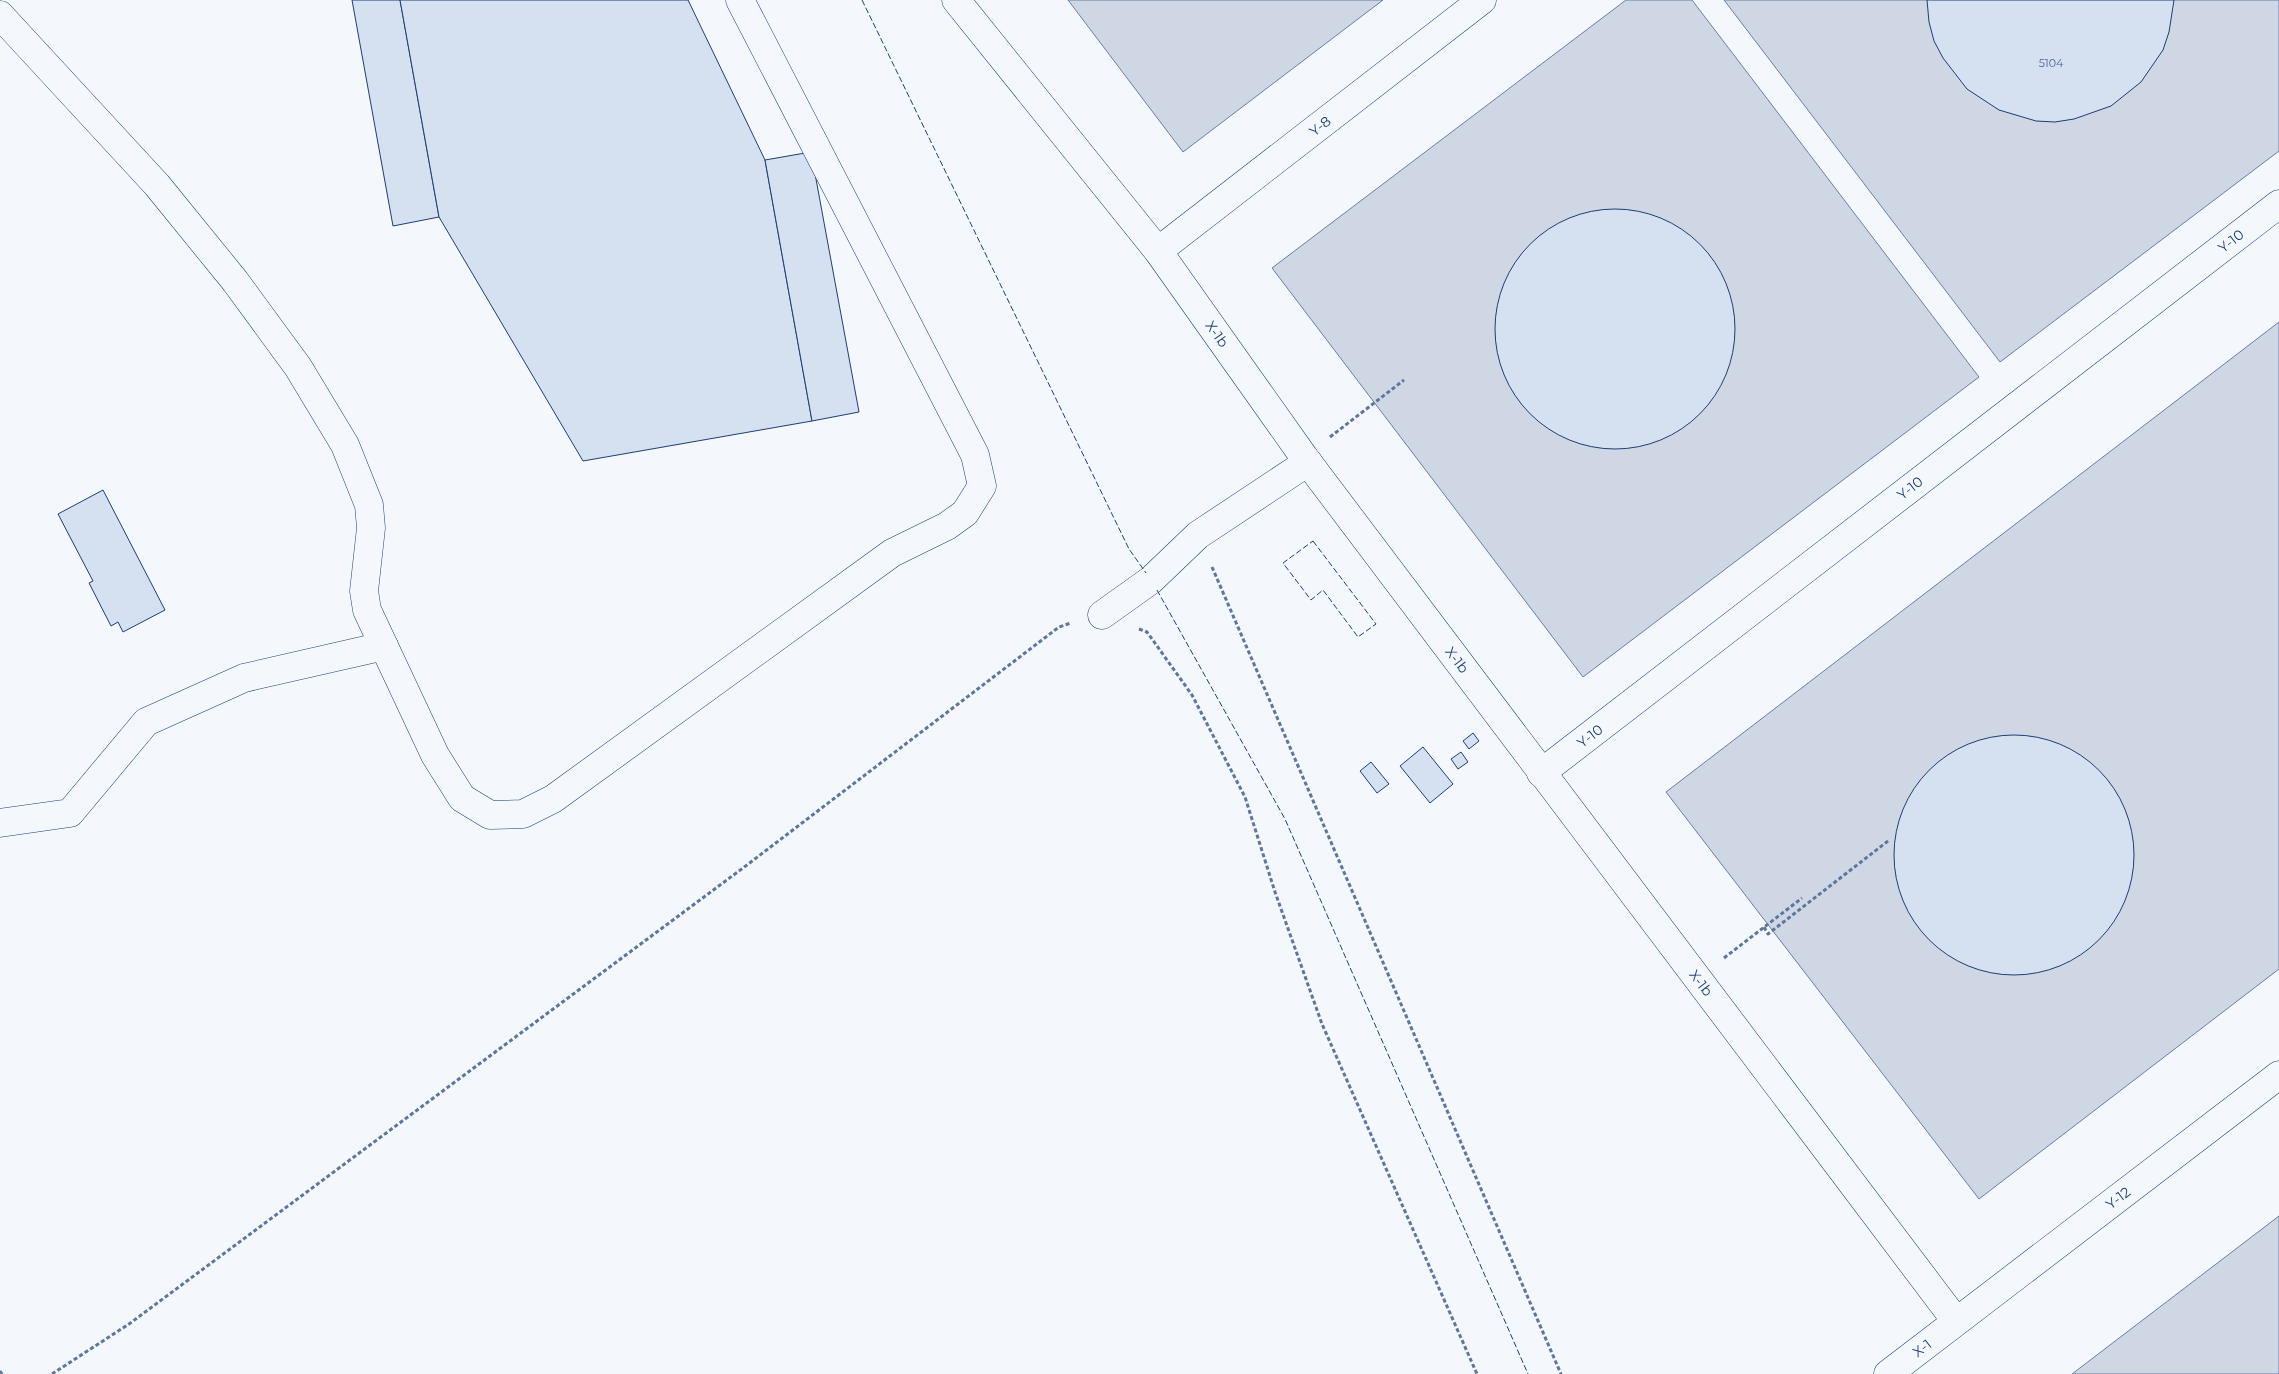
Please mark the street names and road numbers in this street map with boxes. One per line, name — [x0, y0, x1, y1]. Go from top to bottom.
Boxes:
street label: Y-8 — [1306, 112, 1335, 140]
street label: Y-10 — [2214, 225, 2248, 257]
street label: X-1b — [1201, 317, 1233, 351]
street label: Y-10 — [1893, 472, 1927, 504]
street label: X-1b — [1441, 643, 1473, 677]
street label: Y-10 — [1573, 720, 1607, 752]
street label: X-1b — [1685, 966, 1717, 1000]
street label: Y-12 — [2102, 1183, 2134, 1213]
street label: X-1 — [1909, 1335, 1935, 1361]

